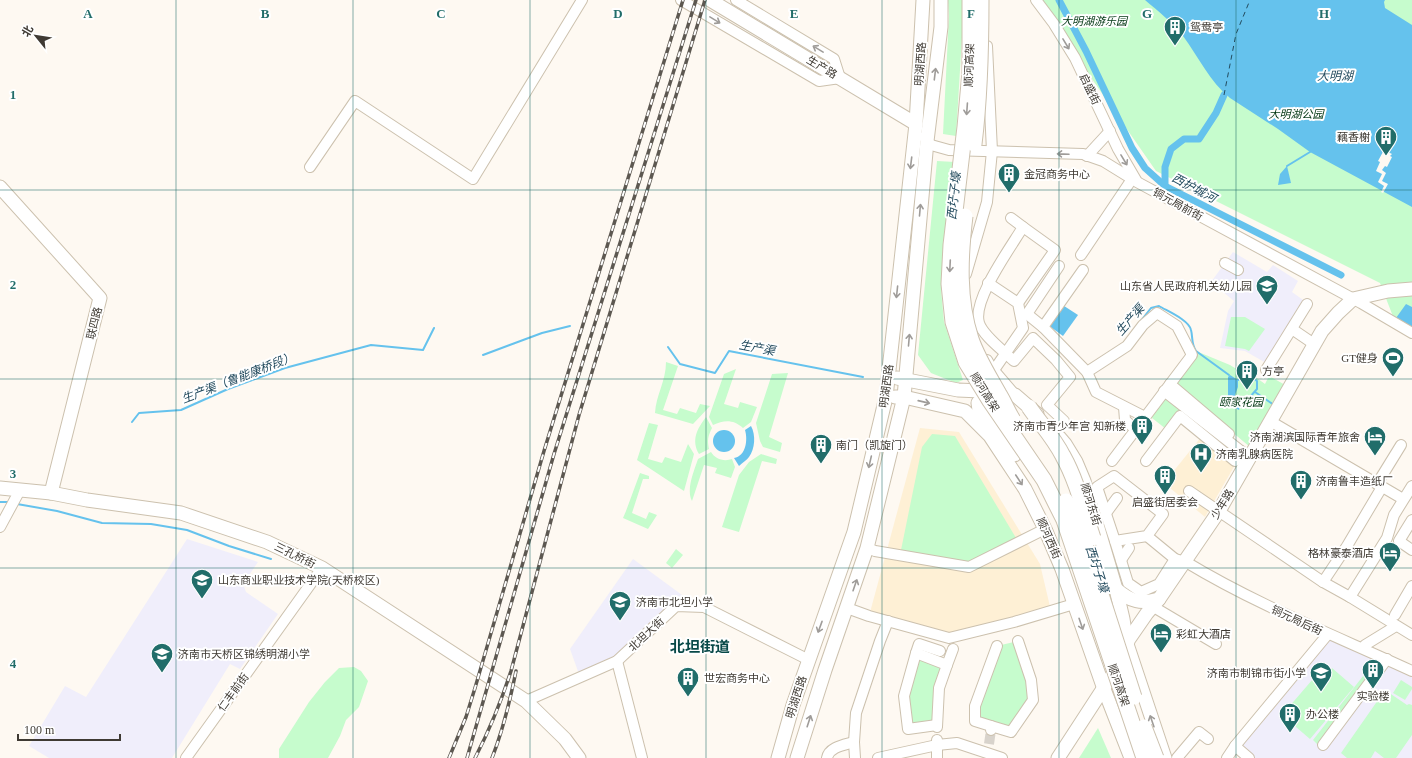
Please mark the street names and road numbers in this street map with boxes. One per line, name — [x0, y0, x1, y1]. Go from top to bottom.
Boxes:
street label: 明湖西路 — [912, 42, 928, 86]
street label: 顺河高架 — [962, 43, 976, 87]
street label: 生产路 — [805, 53, 839, 81]
street label: 启盛街 — [1077, 72, 1103, 106]
street label: 铜元局前街 — [1151, 185, 1205, 223]
street label: 联四路 — [84, 306, 104, 340]
street label: 明湖西路 — [877, 363, 895, 409]
street label: 顺河高架 — [968, 370, 1002, 414]
street label: 顺河东街 — [1079, 481, 1103, 527]
street label: 少年路 — [1208, 487, 1236, 521]
street label: 顺河西街 — [1035, 515, 1063, 561]
street label: 三孔桥街 — [273, 540, 317, 570]
street label: 铜元局后街 — [1270, 603, 1324, 637]
street label: 北坦大街 — [626, 615, 666, 653]
street label: 顺河高架 — [1106, 662, 1132, 708]
street label: 仁丰前街 — [215, 671, 251, 713]
street label: 明湖西路 — [783, 674, 809, 720]

